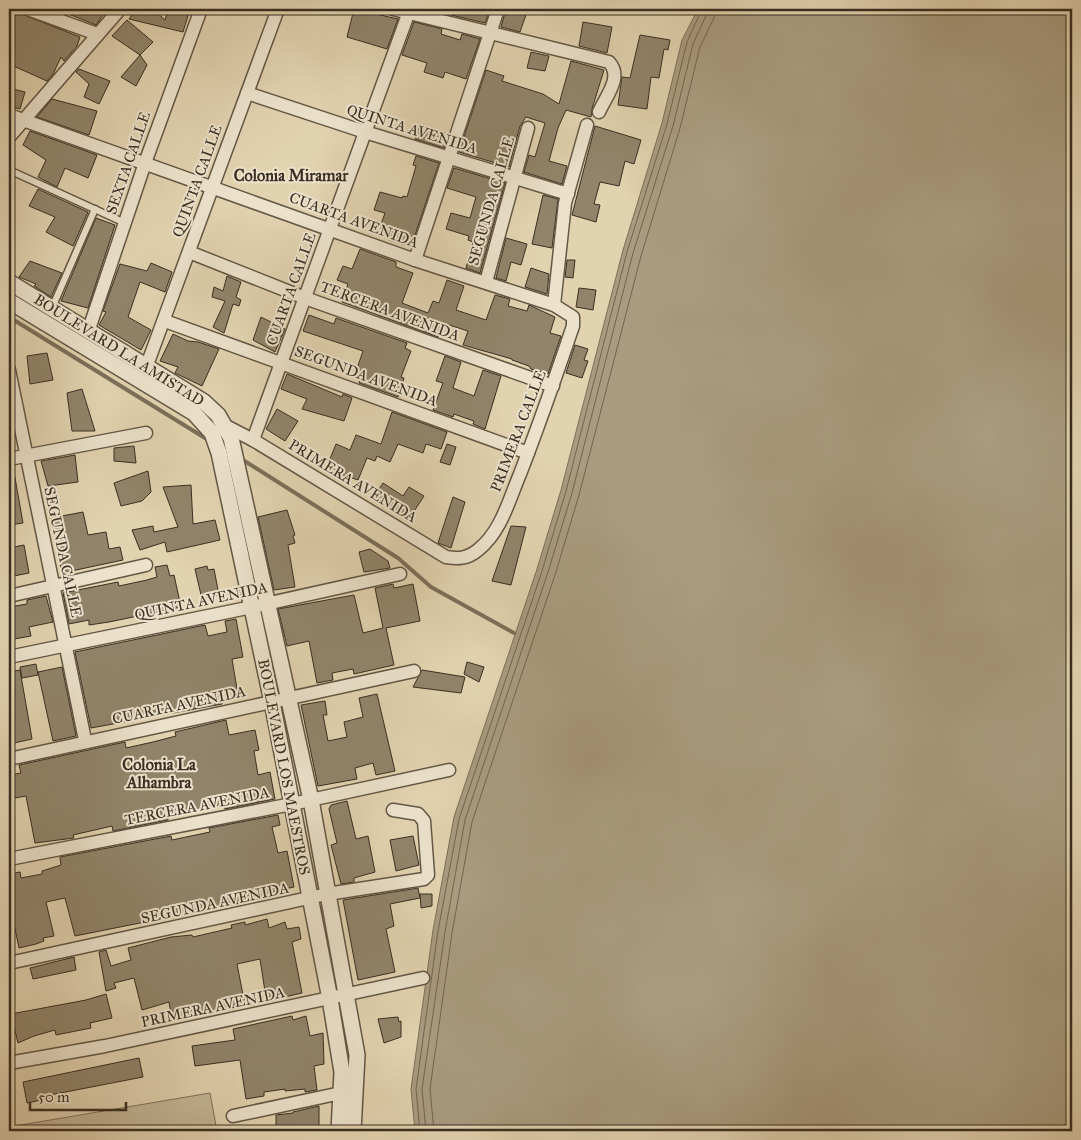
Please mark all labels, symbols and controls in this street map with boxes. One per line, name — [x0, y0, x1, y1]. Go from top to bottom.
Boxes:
street label: QUINTA AVENIDA — [344, 101, 480, 157]
street label: SEXTA CALLE — [102, 109, 154, 217]
street label: QUINTA CALLE — [168, 122, 226, 240]
street label: SEGUNDA CALLE — [464, 134, 518, 267]
district label: Colonia Miramar — [234, 166, 349, 185]
street label: CUARTA AVENIDA — [287, 188, 421, 252]
street label: CUARTA CALLE — [262, 230, 320, 348]
street label: TERCERA AVENIDA — [318, 277, 462, 345]
street label: BOULEVARD LA AMISTAD — [31, 290, 208, 410]
street label: SEGUNDA AVENIDA — [292, 342, 440, 410]
street label: PRIMERA CALLE — [486, 367, 550, 494]
street label: PRIMERA AVENIDA — [286, 436, 420, 526]
street label: SEGUNDA CALLE — [40, 485, 86, 619]
street label: QUINTA AVENIDA — [133, 578, 269, 624]
street label: BOULEVARD LOS MAESTROS — [254, 657, 314, 877]
street label: CUARTA AVENIDA — [110, 682, 248, 728]
district label: Colonia La Alhambra — [122, 755, 197, 792]
street label: TERCERA AVENIDA — [123, 783, 271, 829]
street label: SEGUNDA AVENIDA — [139, 879, 291, 927]
street label: PRIMERA AVENIDA — [139, 983, 287, 1031]
scale bar — [30, 1080, 126, 1112]
text: 50 m — [38, 1088, 70, 1106]

